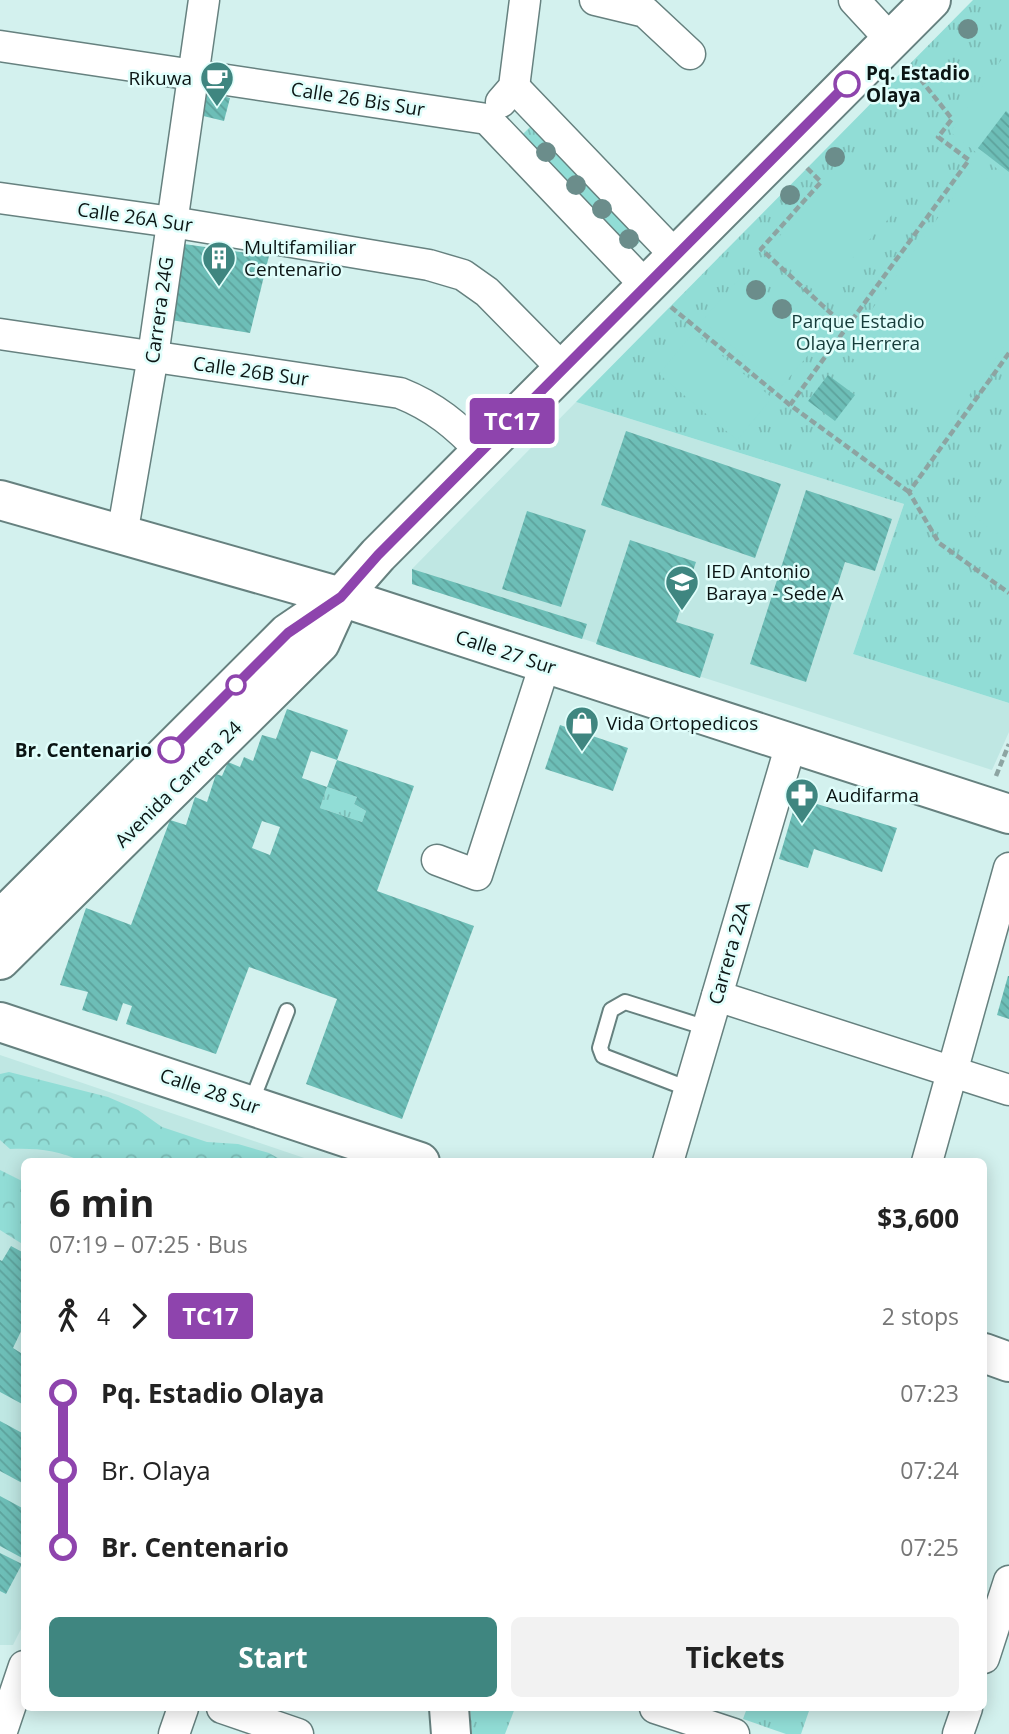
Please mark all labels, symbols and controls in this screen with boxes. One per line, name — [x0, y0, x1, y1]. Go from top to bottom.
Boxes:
cafe icon: Rikuwa — [198, 59, 236, 108]
place label: Pq. Estadio Olaya — [866, 60, 970, 108]
place label: Rikuwa — [129, 65, 192, 91]
marker: Pq. Estadio Olaya — [834, 71, 860, 97]
street label: Calle 26 Bis Sur — [289, 76, 427, 122]
street label: Calle 26A Sur — [76, 196, 195, 238]
place label: Multifamiliar Centenario — [244, 234, 357, 282]
building icon: Multifamiliar Centenario — [200, 239, 238, 288]
street label: Carrera 24G — [139, 255, 179, 365]
park label: Parque Estadio Olaya Herrera — [791, 308, 925, 356]
street label: Calle 26B Sur — [192, 350, 311, 392]
line badge: TC17 — [463, 398, 561, 444]
text: TC17 — [484, 404, 540, 437]
place label: IED Antonio Baraya - Sede A — [706, 558, 844, 606]
school or university icon: IED Antonio Baraya - Sede A — [663, 563, 701, 612]
street label: Calle 27 Sur — [452, 624, 560, 681]
unlabelled marker — [226, 675, 246, 695]
shop icon: Vida Ortopedicos — [563, 704, 601, 753]
place label: Vida Ortopedicos — [606, 710, 758, 736]
street label: Avenida Carrera 24 — [109, 715, 247, 853]
place label: Br. Centenario — [15, 737, 152, 763]
marker: Br. Centenario — [158, 737, 184, 763]
pharmacy icon: Audifarma — [783, 776, 821, 825]
place label: Audifarma — [826, 782, 919, 808]
street label: Carrera 22A — [702, 899, 756, 1007]
street label: Calle 28 Sur — [156, 1062, 264, 1120]
text: 6 min — [49, 1176, 154, 1228]
text: $3,600 — [877, 1200, 959, 1236]
text: 07:19 – 07:25 · Bus — [49, 1228, 248, 1260]
icon: walk — [49, 1297, 87, 1335]
icon: forward — [120, 1297, 158, 1335]
text: TC17 — [182, 1299, 239, 1332]
text: 4 — [97, 1300, 110, 1332]
text: 2 stops — [882, 1300, 959, 1332]
text: Pq. Estadio Olaya — [101, 1375, 325, 1411]
text: 07:23 — [900, 1377, 959, 1409]
text: Br. Olaya — [101, 1452, 211, 1488]
text: 07:24 — [900, 1454, 959, 1486]
text: Br. Centenario — [101, 1529, 289, 1565]
text: 07:25 — [900, 1531, 959, 1563]
button: Start — [49, 1617, 497, 1697]
button: Tickets — [511, 1617, 959, 1697]

